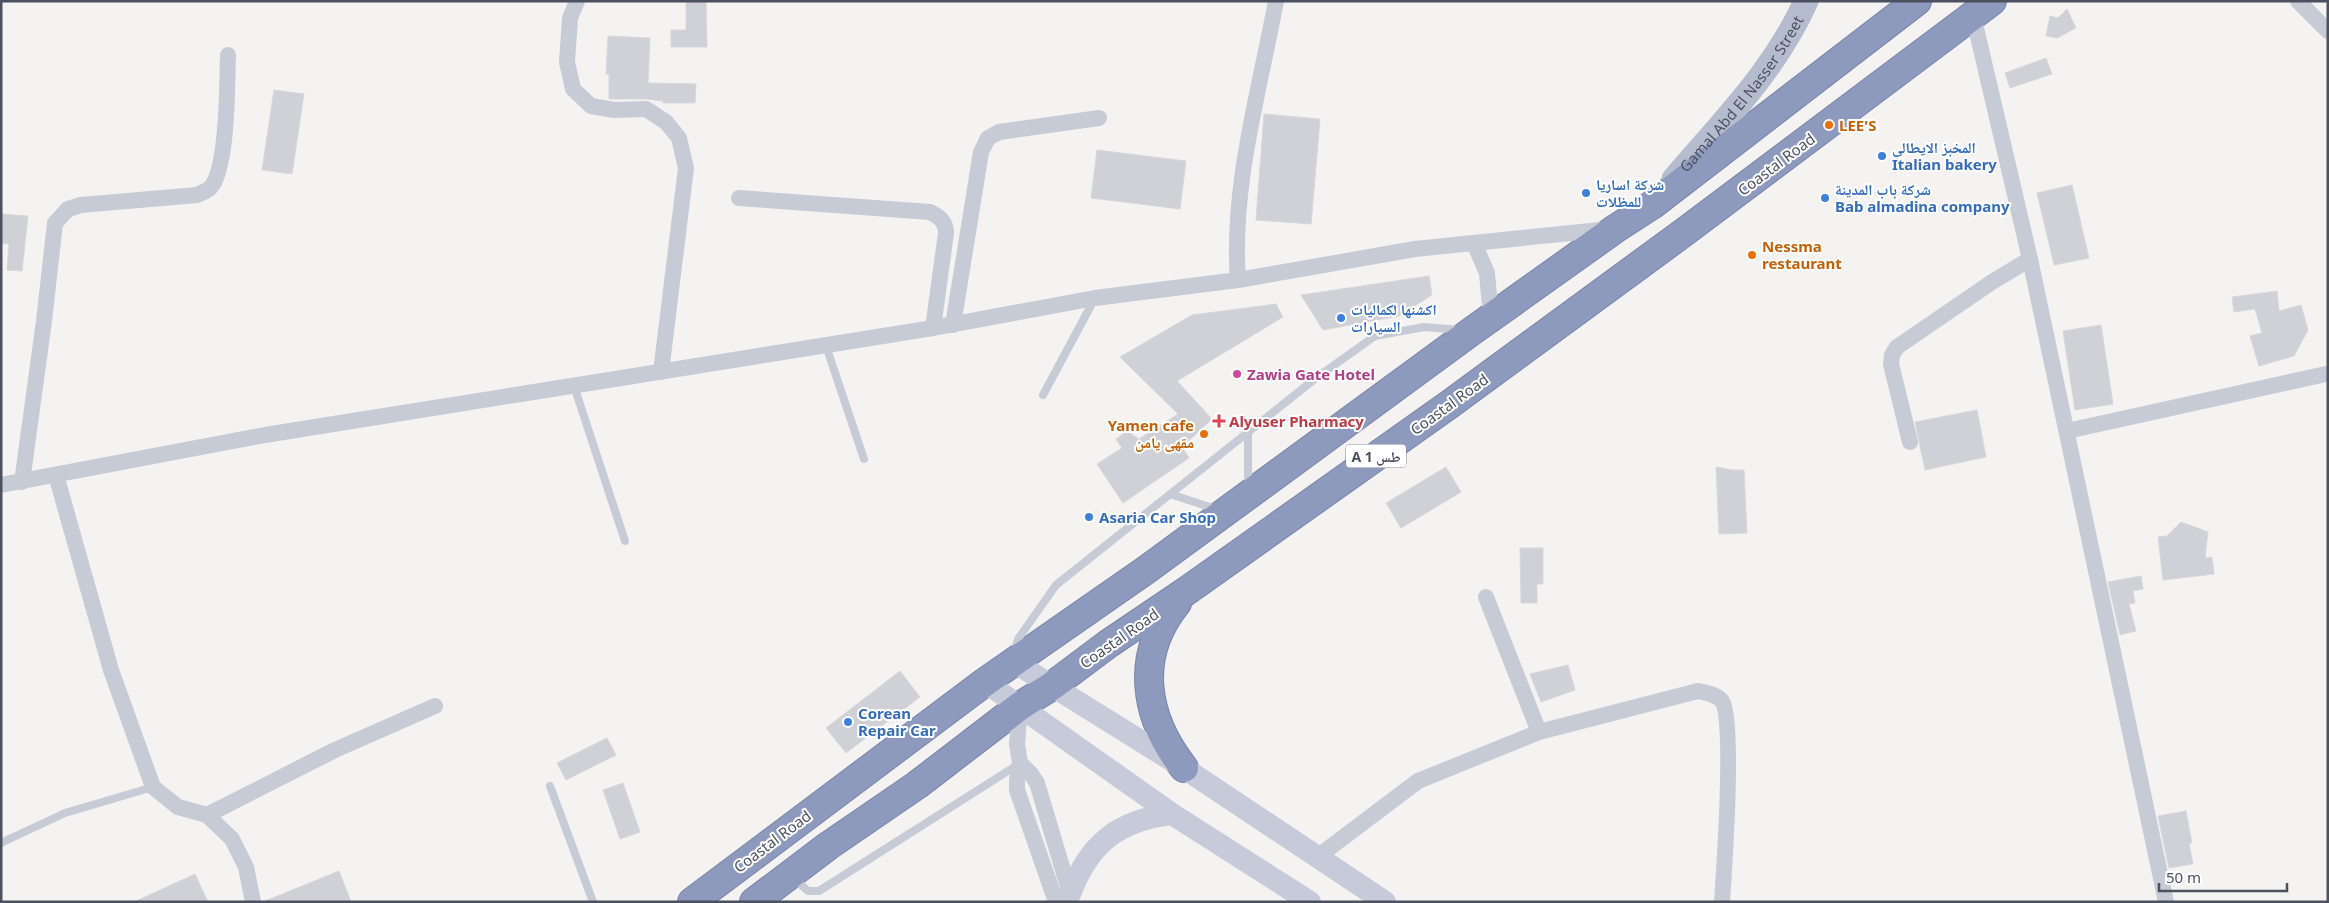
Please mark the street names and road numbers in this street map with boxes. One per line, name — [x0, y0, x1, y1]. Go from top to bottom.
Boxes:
street label: Gamal Abd El Nasser Street — [1675, 11, 1808, 176]
street label: Coastal Road — [1733, 128, 1819, 200]
street label: Coastal Road — [1406, 369, 1492, 439]
road number: A 1 طس — [1346, 444, 1406, 468]
street label: Coastal Road — [1076, 603, 1162, 673]
street label: Coastal Road — [729, 805, 815, 877]

